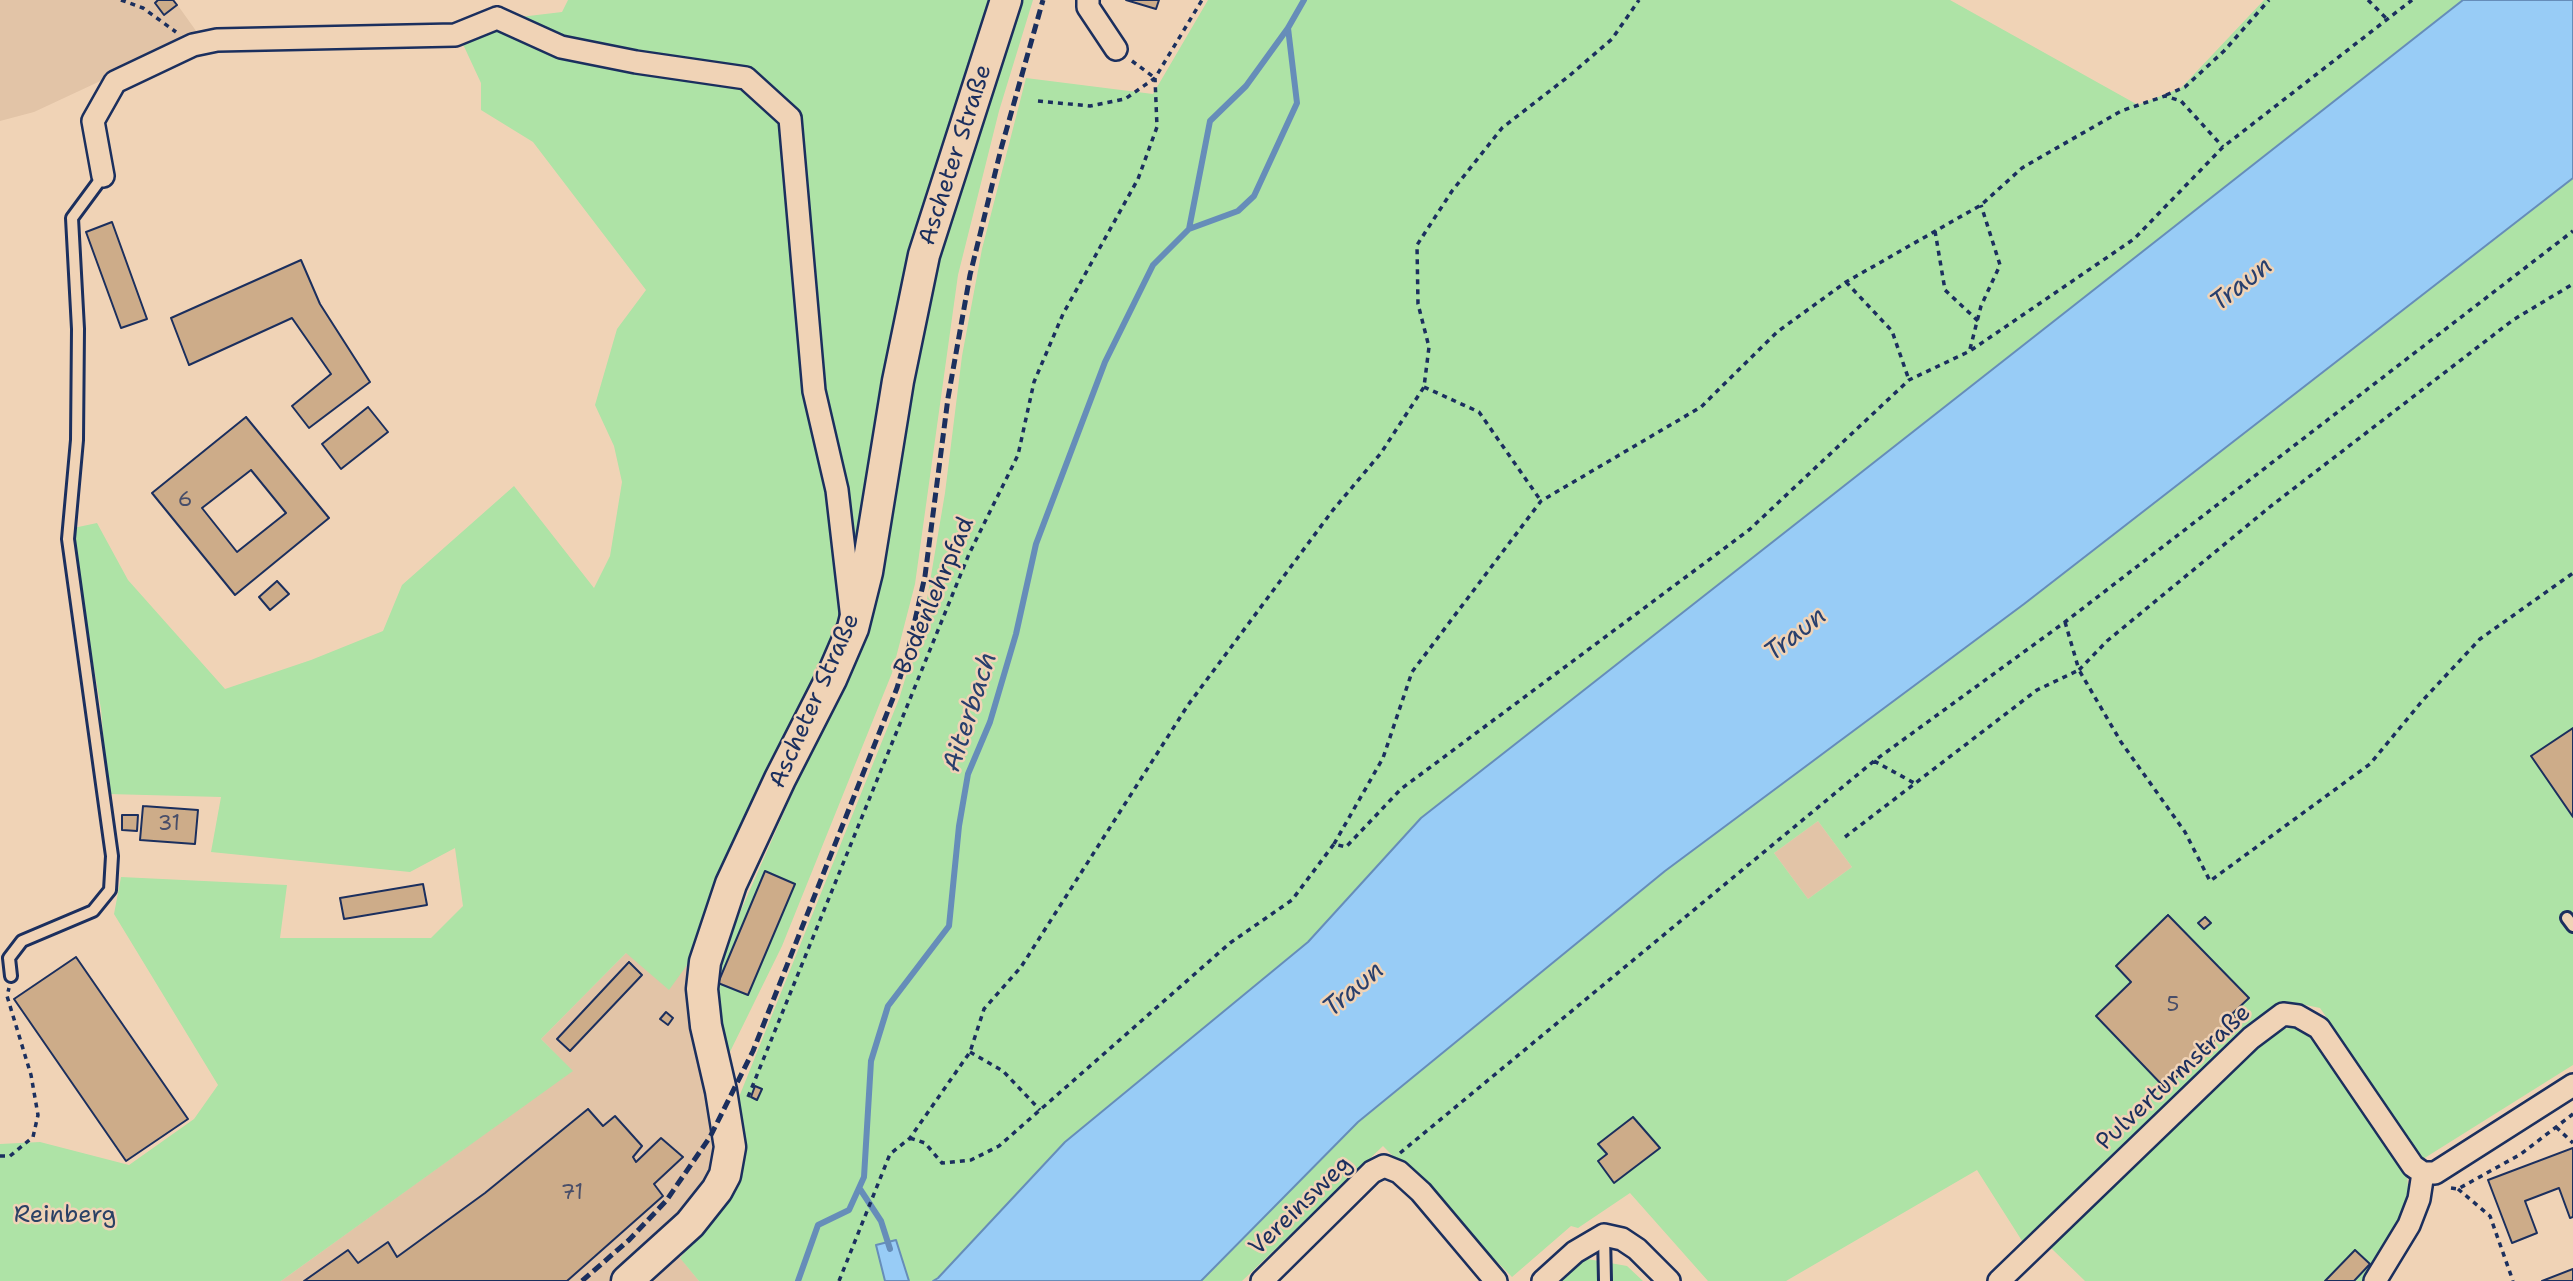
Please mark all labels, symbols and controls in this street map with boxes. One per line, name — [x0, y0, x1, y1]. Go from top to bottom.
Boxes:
street label: Ascheter Straße — [913, 61, 999, 249]
water label: Traun — [2205, 251, 2279, 319]
house number: 6 — [178, 488, 192, 514]
street label: Bodenlehrpfad — [889, 513, 981, 679]
water label: Traun — [1759, 601, 1833, 669]
street label: Ascheter Straße — [764, 609, 866, 793]
water label: Aiterbach — [937, 648, 1005, 776]
house number: 31 — [158, 812, 180, 838]
water label: Traun — [1317, 955, 1391, 1025]
house number: 5 — [2167, 993, 2179, 1019]
street label: Pulverturmstraße — [2091, 999, 2257, 1157]
street label: Vereinsweg — [1244, 1150, 1358, 1262]
house number: 71 — [561, 1181, 583, 1207]
park label: Reinberg — [14, 1202, 116, 1230]

